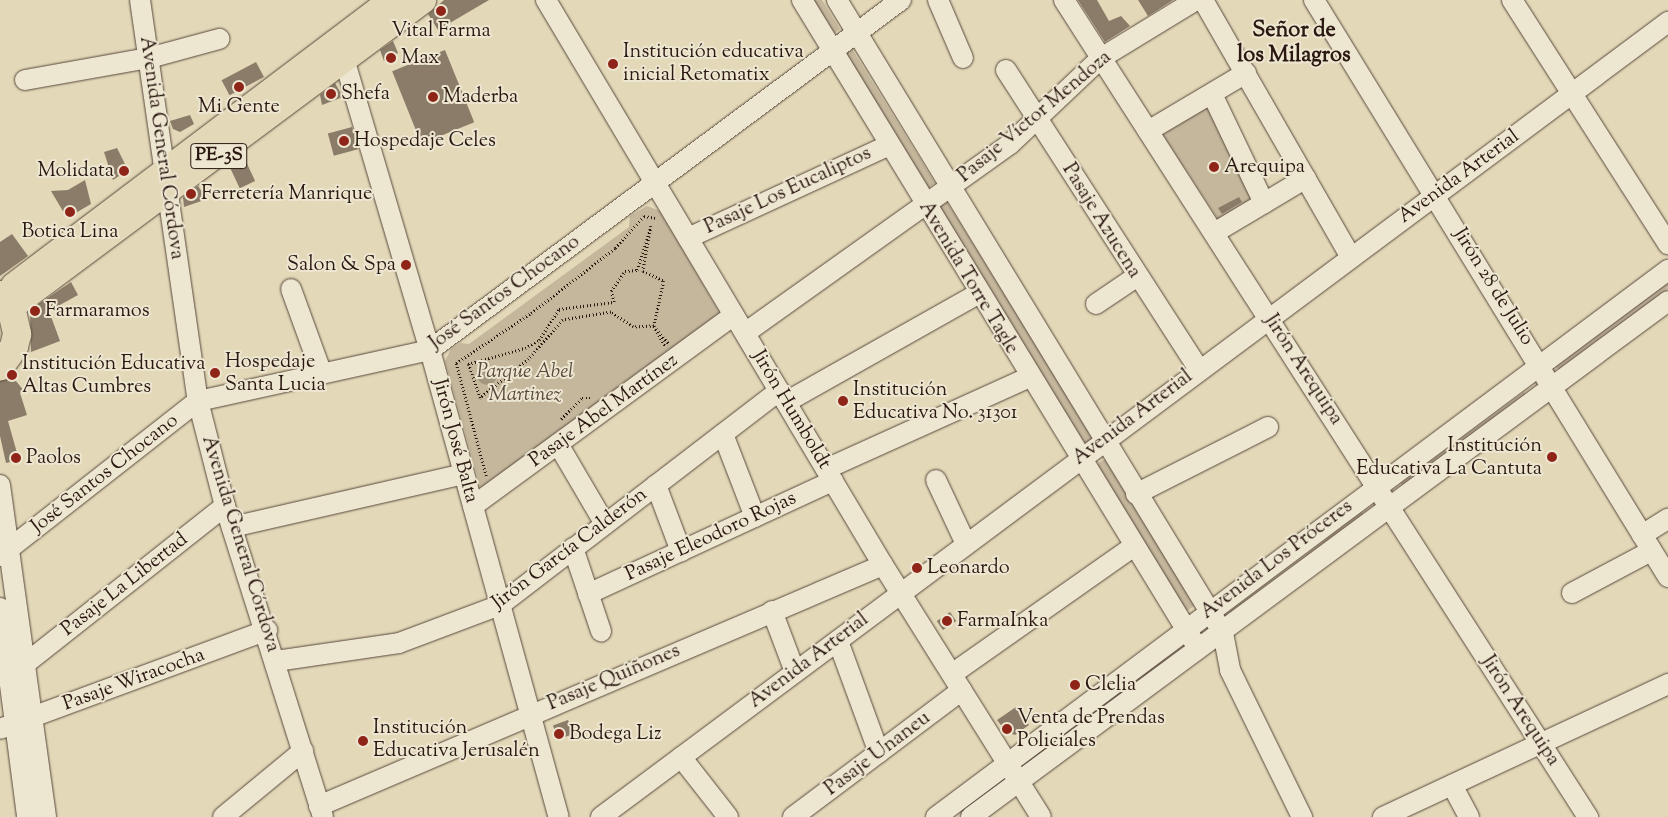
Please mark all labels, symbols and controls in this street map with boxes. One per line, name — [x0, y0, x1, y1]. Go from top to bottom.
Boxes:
marker: Vital Farma — [435, 5, 447, 17]
district label: Señor de los Milagros — [1237, 18, 1351, 70]
place label: Vital Farma — [391, 19, 491, 43]
street label: Avenida General Córdova — [133, 35, 189, 261]
place label: Institución educativa inicial Retomatix — [623, 40, 804, 87]
place label: Max — [401, 46, 440, 70]
street label: Pasaje Víctor Mendoza — [953, 46, 1117, 188]
marker: Max — [385, 52, 397, 64]
marker: Institución educativa inicial Retomatix — [607, 58, 619, 70]
marker: Mi Gente — [233, 81, 245, 93]
place label: Shefa — [341, 82, 390, 106]
place label: Maderba — [443, 85, 518, 109]
marker: Shefa — [325, 88, 337, 100]
marker: Maderba — [427, 91, 439, 103]
place label: Mi Gente — [198, 95, 280, 119]
street label: Avenida Arterial — [1394, 125, 1524, 229]
place label: Hospedaje Celes — [354, 129, 496, 153]
marker: Hospedaje Celes — [338, 135, 350, 147]
road number: PE-3S — [190, 140, 248, 172]
street label: Pasaje Los Eucaliptos — [701, 142, 875, 240]
place label: Arequipa — [1224, 155, 1305, 179]
place label: Molidata — [38, 159, 114, 183]
street label: Pasaje Azucena — [1056, 159, 1146, 283]
marker: Arequipa — [1208, 161, 1220, 173]
marker: Molidata — [118, 165, 130, 177]
place label: Ferretería Manrique — [201, 182, 372, 206]
marker: Ferretería Manrique — [185, 188, 197, 200]
street label: Avenida Torre Tagle — [913, 197, 1023, 359]
marker: Botica Lina — [64, 206, 76, 218]
place label: Botica Lina — [21, 220, 119, 244]
street label: Jirón 28 de Julio — [1447, 224, 1539, 350]
street label: José Santos Chocano — [425, 230, 585, 356]
place label: Salon & Spa — [287, 253, 396, 277]
marker: Salon & Spa — [400, 259, 412, 271]
place label: Farmaramos — [45, 299, 150, 323]
marker: Farmaramos — [29, 305, 41, 317]
street label: Jirón Arequipa — [1258, 310, 1348, 430]
street label: Jirón Humboldt — [746, 346, 836, 474]
street label: Pasaje Abel Martínez — [525, 349, 683, 473]
place label: Hospedaje Santa Lucia — [225, 350, 326, 397]
place label: Institución Educativa Altas Cumbres — [22, 352, 206, 399]
park label: Parque Abel Martinez — [477, 360, 573, 407]
street label: Avenida Arterial — [1068, 365, 1198, 471]
marker: Hospedaje Santa Lucia — [209, 367, 221, 379]
marker: Institución Educativa Altas Cumbres — [6, 369, 18, 381]
street label: Jirón José Balta — [427, 376, 483, 506]
place label: Institución Educativa No. 31301 — [853, 378, 1017, 425]
marker: Institución Educativa No. 31301 — [837, 395, 849, 407]
street label: José Santos Chocano — [27, 409, 183, 539]
street label: Avenida General Córdova — [196, 433, 284, 655]
place label: Institución Educativa La Cantuta — [1356, 434, 1542, 481]
place label: Paolos — [26, 446, 81, 470]
marker: Institución Educativa La Cantuta — [1546, 451, 1558, 463]
marker: Paolos — [10, 452, 22, 464]
street label: Jirón García Calderón — [488, 483, 652, 615]
street label: Pasaje Eleodoro Rojas — [622, 487, 800, 587]
street label: Avenida Los Próceres — [1196, 495, 1358, 625]
street label: Pasaje La Libertad — [57, 528, 193, 642]
place label: Leonardo — [927, 556, 1010, 580]
marker: Leonardo — [911, 562, 923, 574]
street label: Avenida Arterial — [744, 608, 874, 714]
place label: FarmaInka — [957, 609, 1048, 633]
marker: FarmaInka — [941, 615, 953, 627]
street label: Pasaje Quiñones — [544, 639, 684, 717]
street label: Pasaje Wiracocha — [60, 643, 208, 717]
street label: Jirón Arequipa — [1475, 651, 1565, 771]
place label: Clelia — [1085, 673, 1136, 697]
marker: Clelia — [1069, 679, 1081, 691]
street label: Pasaje Unaneu — [820, 706, 936, 802]
place label: Venta de Prendas Policiales — [1017, 706, 1165, 753]
place label: Institución Educativa Jerusalén — [373, 717, 540, 764]
place label: Bodega Liz — [569, 722, 661, 746]
marker: Venta de Prendas Policiales — [1001, 723, 1013, 735]
marker: Bodega Liz — [553, 728, 565, 740]
marker: Institución Educativa Jerusalén — [357, 735, 369, 747]

